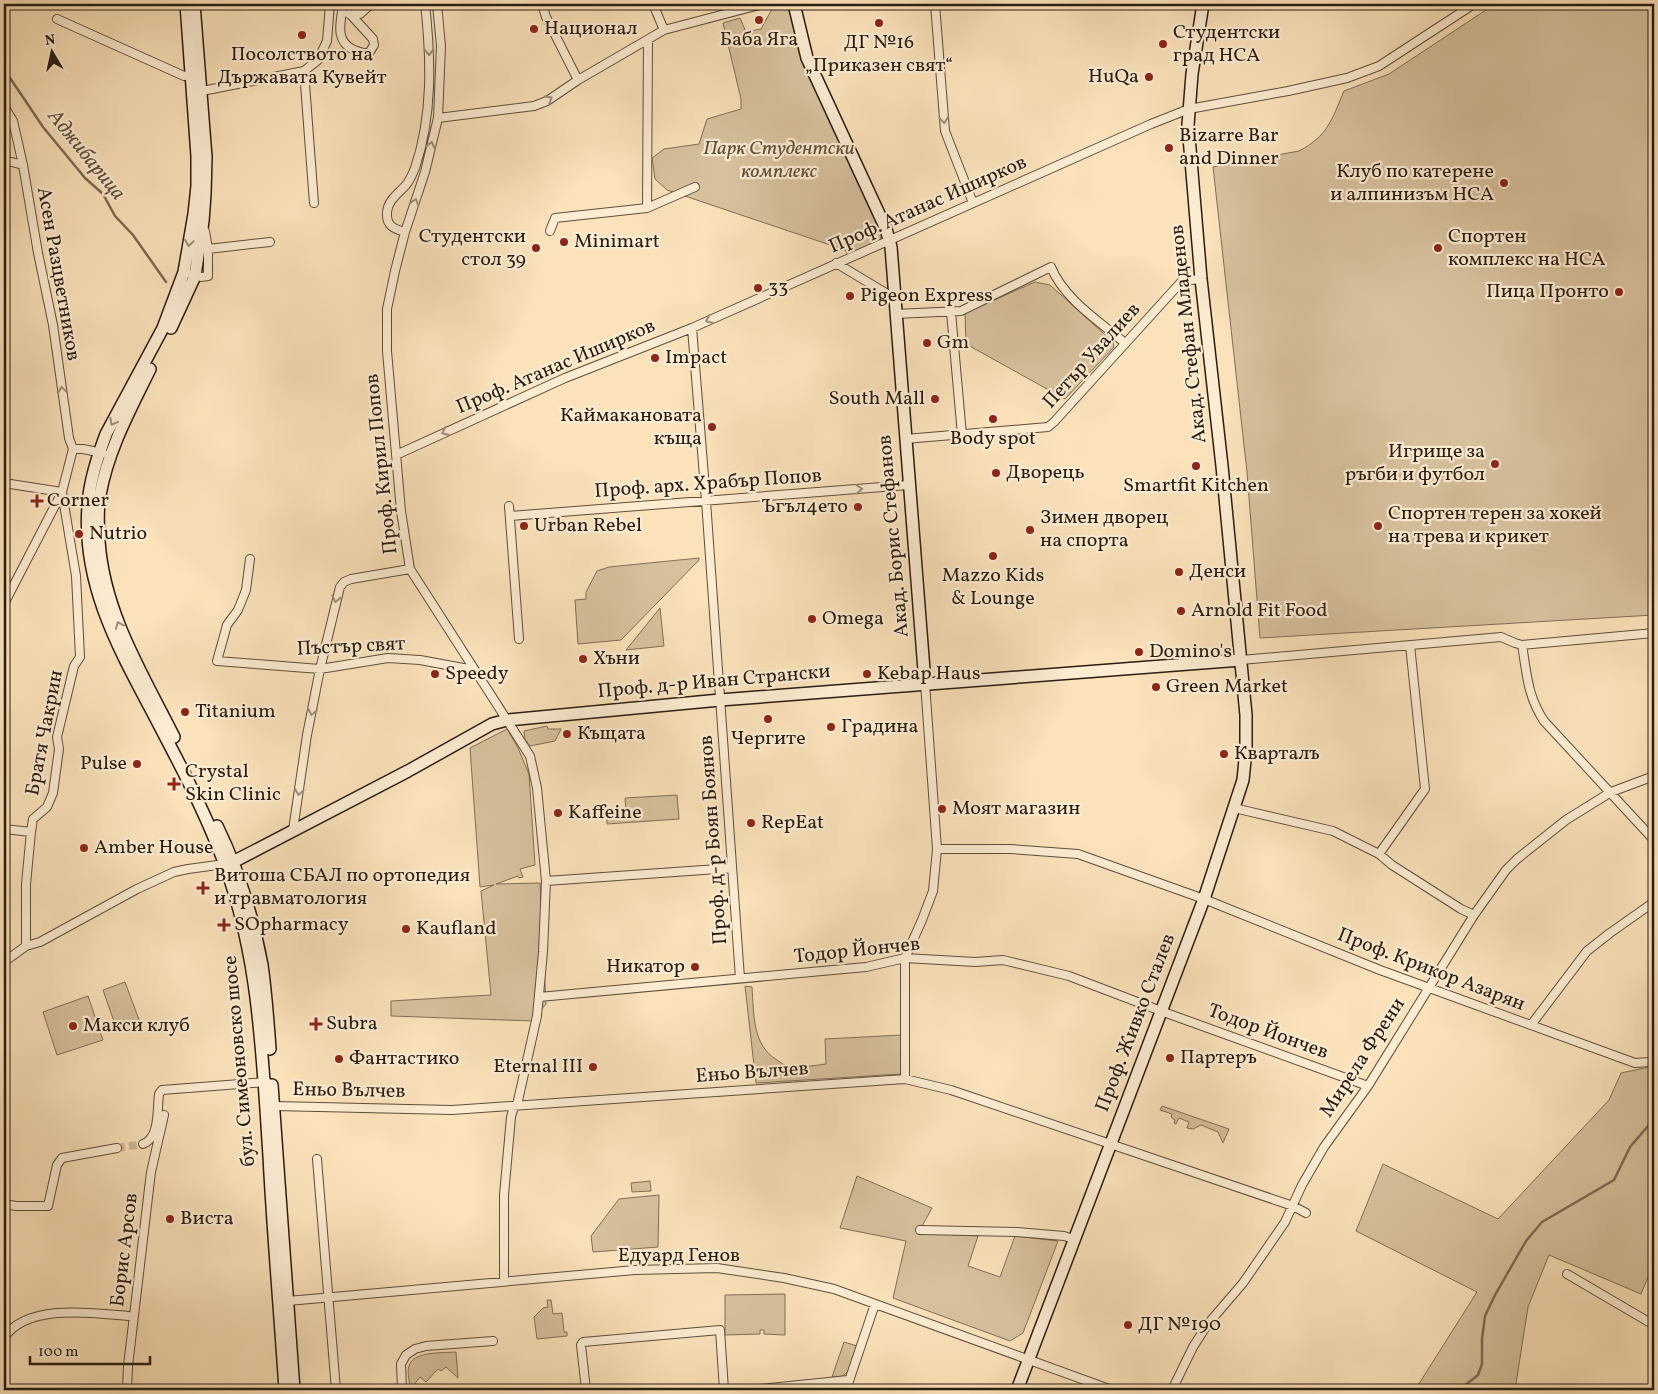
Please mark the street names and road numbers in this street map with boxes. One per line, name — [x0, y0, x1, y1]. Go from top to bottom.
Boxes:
street label: Проф. Атанас Иширков — [825, 149, 1031, 261]
street label: Асен Разцветников — [29, 185, 87, 363]
street label: Акад. Стефан Младенов — [1164, 223, 1214, 445]
street label: Петър Увалиев — [1037, 297, 1147, 415]
street label: Проф. Атанас Иширков — [452, 312, 660, 422]
street label: Проф. Кирил Попов — [359, 372, 405, 556]
street label: Акад. Борис Стефанов — [871, 434, 917, 638]
street label: Проф. арх. Храбър Попов — [593, 462, 823, 506]
street label: Пъстър свят — [296, 630, 406, 664]
street label: Проф. д-р Иван Странски — [596, 658, 832, 706]
street label: Братя Чакрин — [19, 668, 71, 798]
street label: Проф. д-р Боян Боянов — [693, 734, 735, 946]
street label: Проф. Крикор Азарян — [1333, 921, 1529, 1019]
street label: Тодор Йончев — [793, 930, 921, 972]
street label: Проф. Живко Сталев — [1089, 930, 1183, 1116]
street label: бул. Симеоновско шосе — [217, 954, 263, 1168]
street label: Мирела Френи — [1314, 992, 1412, 1124]
street label: Тодор Йончев — [1204, 997, 1332, 1067]
street label: Еньо Вълчев — [695, 1055, 809, 1091]
street label: Еньо Вълчев — [292, 1076, 406, 1106]
street label: Борис Арсов — [104, 1191, 146, 1309]
street label: Едуард Генов — [618, 1242, 740, 1270]

